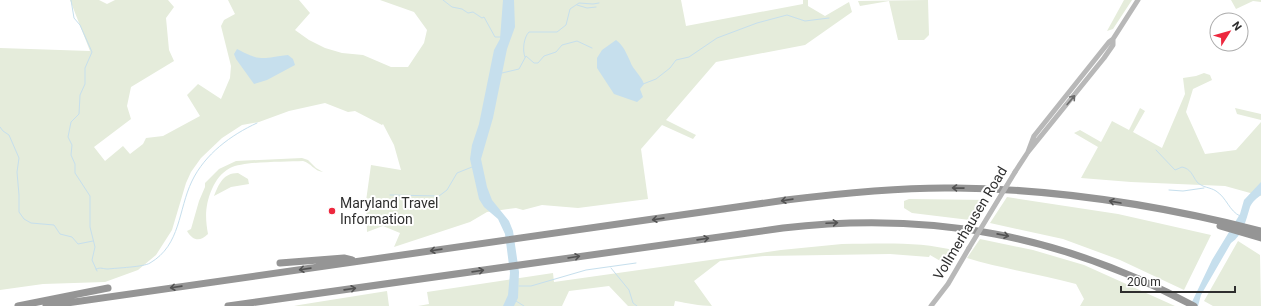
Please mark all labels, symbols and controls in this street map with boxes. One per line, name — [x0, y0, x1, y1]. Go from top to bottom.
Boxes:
north arrow — [1209, 12, 1249, 52]
text: N — [1229, 19, 1244, 33]
one-way arrow — [1066, 95, 1075, 105]
street label: Vollmerhausen Road — [930, 164, 1010, 282]
one-way arrow — [952, 184, 965, 192]
place label: Maryland Travel Information — [340, 195, 439, 227]
one-way arrow — [781, 196, 794, 204]
one-way arrow — [1109, 198, 1122, 206]
marker: Maryland Travel Information — [327, 206, 337, 216]
one-way arrow — [652, 215, 665, 223]
one-way arrow — [825, 219, 838, 227]
one-way arrow — [996, 231, 1009, 239]
one-way arrow — [696, 235, 709, 243]
one-way arrow — [430, 247, 443, 254]
one-way arrow — [568, 253, 581, 261]
one-way arrow — [299, 265, 312, 273]
one-way arrow — [472, 267, 485, 275]
scale bar — [1121, 268, 1235, 294]
text: 200 m — [1127, 275, 1161, 289]
one-way arrow — [170, 283, 183, 291]
one-way arrow — [343, 285, 356, 293]

